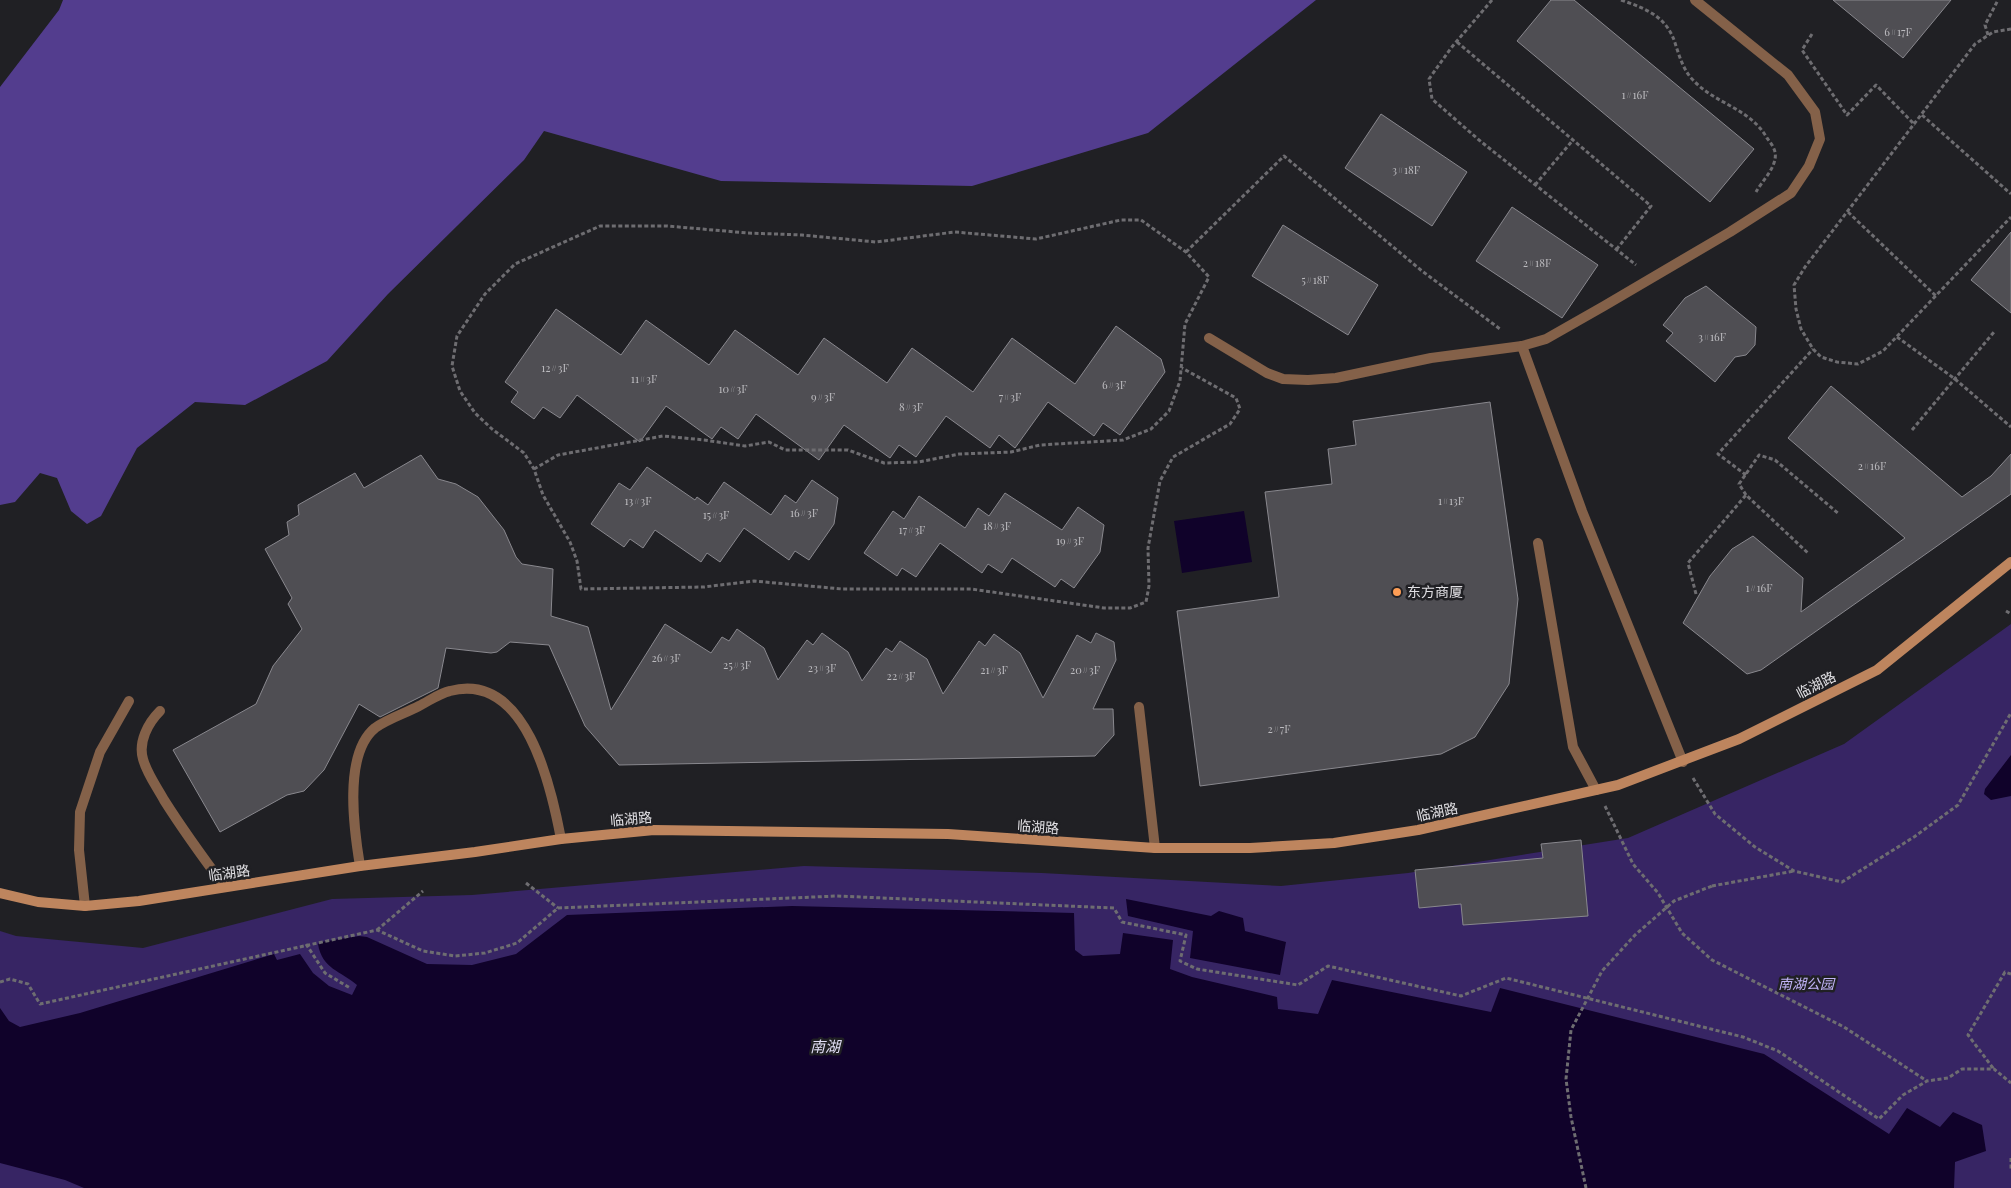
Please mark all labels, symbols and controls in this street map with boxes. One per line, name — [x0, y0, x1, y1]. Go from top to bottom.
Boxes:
house number: 6#17F — [1884, 24, 1912, 39]
house number: 1#16F — [1621, 87, 1649, 102]
house number: 3#18F — [1392, 162, 1420, 177]
house number: 2#18F — [1523, 255, 1551, 270]
house number: 5#18F — [1301, 272, 1329, 287]
house number: 3#16F — [1698, 329, 1726, 344]
house number: 12#3F — [541, 360, 569, 375]
house number: 11#3F — [631, 371, 657, 386]
house number: 6#3F — [1102, 377, 1126, 392]
house number: 10#3F — [719, 381, 747, 396]
house number: 9#3F — [811, 389, 835, 404]
house number: 7#3F — [999, 389, 1021, 404]
house number: 8#3F — [899, 399, 923, 414]
house number: 2#16F — [1858, 458, 1886, 473]
house number: 13#3F — [624, 493, 652, 508]
house number: 1#13F — [1438, 493, 1464, 508]
house number: 16#3F — [790, 505, 818, 520]
house number: 15#3F — [703, 507, 729, 522]
house number: 18#3F — [983, 518, 1011, 533]
house number: 17#3F — [899, 522, 925, 537]
house number: 19#3F — [1056, 533, 1084, 548]
house number: 1#16F — [1745, 580, 1773, 595]
place label: 东方商厦 — [1407, 582, 1463, 601]
marker: 东方商厦 — [1391, 586, 1403, 598]
house number: 26#3F — [651, 650, 681, 665]
house number: 25#3F — [723, 657, 751, 672]
house number: 23#3F — [808, 660, 836, 675]
house number: 21#3F — [980, 662, 1008, 677]
house number: 20#3F — [1070, 662, 1100, 677]
street label: 临湖路 — [1793, 667, 1839, 703]
house number: 22#3F — [887, 668, 915, 683]
house number: 2#7F — [1267, 721, 1291, 736]
street label: 临湖路 — [1414, 798, 1459, 825]
street label: 临湖路 — [609, 807, 653, 830]
street label: 临湖路 — [1016, 816, 1060, 837]
street label: 临湖路 — [207, 860, 251, 885]
park label: 南湖公园 — [1778, 974, 1836, 993]
water label: 南湖 — [810, 1036, 842, 1056]

